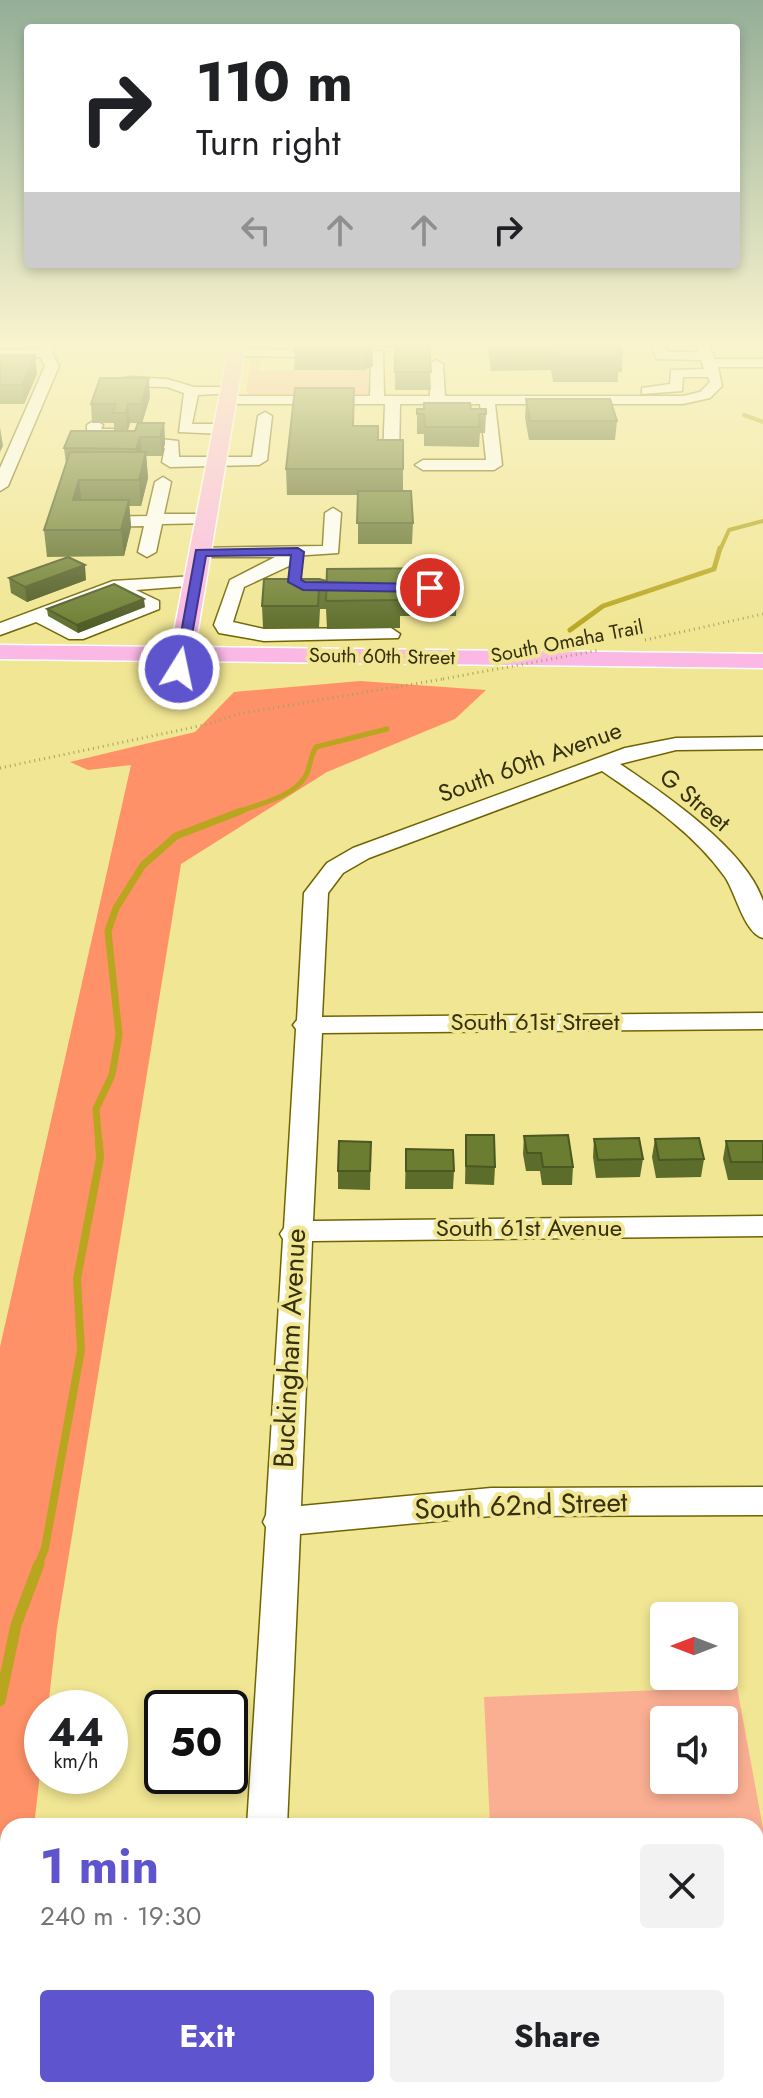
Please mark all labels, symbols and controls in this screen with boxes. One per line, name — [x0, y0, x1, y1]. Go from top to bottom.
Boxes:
text: 110 m — [196, 41, 353, 122]
icon: right — [64, 56, 168, 160]
text: Turn right — [196, 116, 341, 168]
icon: left — [234, 208, 278, 252]
icon: ahead — [318, 208, 362, 252]
icon: ahead — [402, 208, 446, 252]
icon: right — [486, 208, 530, 252]
pin — [396, 554, 464, 622]
icon: arrive — [408, 566, 452, 610]
street label: South Omaha Trail — [488, 612, 646, 670]
position arrow — [137, 627, 221, 711]
street label: South 60th Street — [309, 641, 456, 672]
street label: South 60th Avenue — [433, 712, 626, 811]
street label: G Street — [652, 760, 739, 840]
street label: South 61st Street — [451, 1004, 620, 1039]
street label: South 61st Avenue — [436, 1210, 622, 1245]
street label: Buckingham Avenue — [263, 1227, 316, 1469]
street label: South 62nd Street — [414, 1481, 628, 1530]
north arrow — [650, 1602, 738, 1690]
map controls — [650, 1602, 738, 1794]
speed limit sign: 50 — [144, 1690, 248, 1794]
text: 44 — [48, 1703, 104, 1761]
button: sound — [650, 1706, 738, 1794]
text: km/h — [53, 1747, 99, 1776]
text: 1 min — [40, 1832, 159, 1901]
button: close — [640, 1844, 724, 1928]
text: 240 m · 19:30 — [40, 1897, 201, 1935]
button: Exit — [40, 1990, 374, 2082]
button: Share — [390, 1990, 724, 2082]

